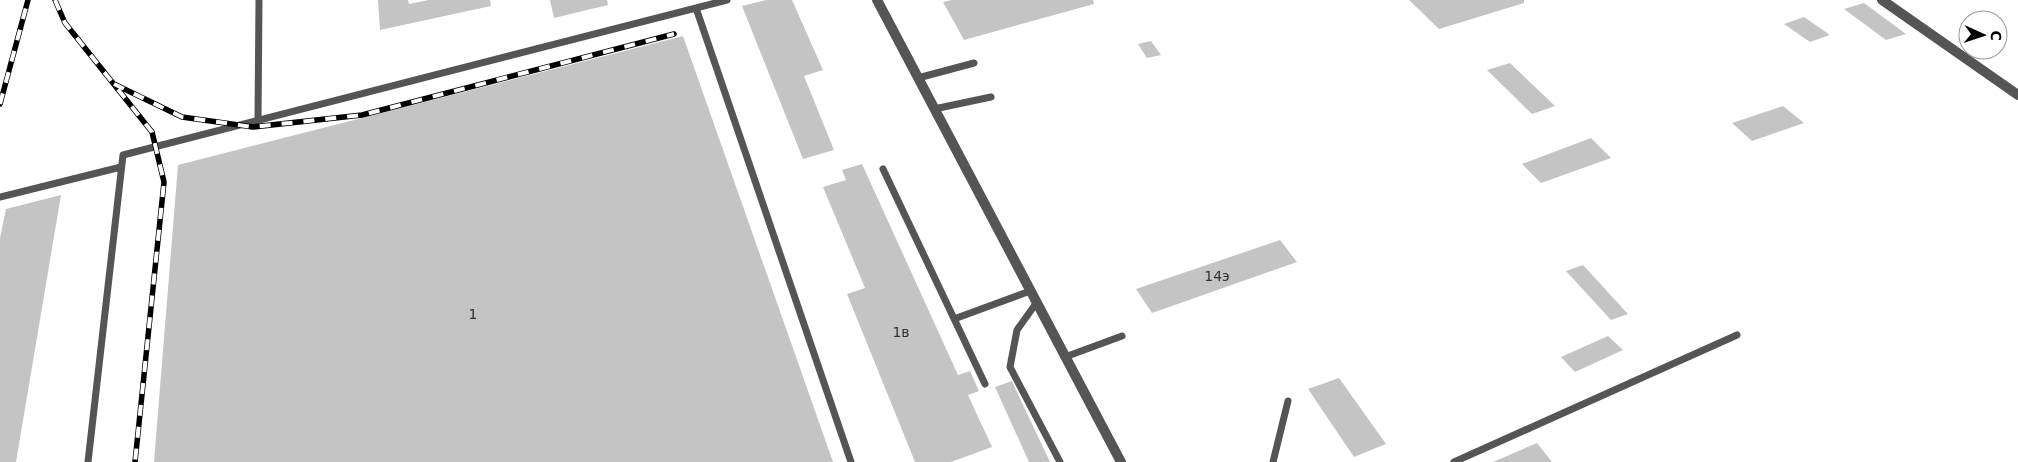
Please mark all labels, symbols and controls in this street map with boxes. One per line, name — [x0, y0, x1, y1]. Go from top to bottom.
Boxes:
north arrow — [1958, 10, 2008, 60]
text: С — [1988, 30, 2004, 41]
house number: 14э — [1204, 268, 1230, 284]
house number: 1 — [469, 306, 477, 322]
house number: 1в — [892, 324, 910, 340]

